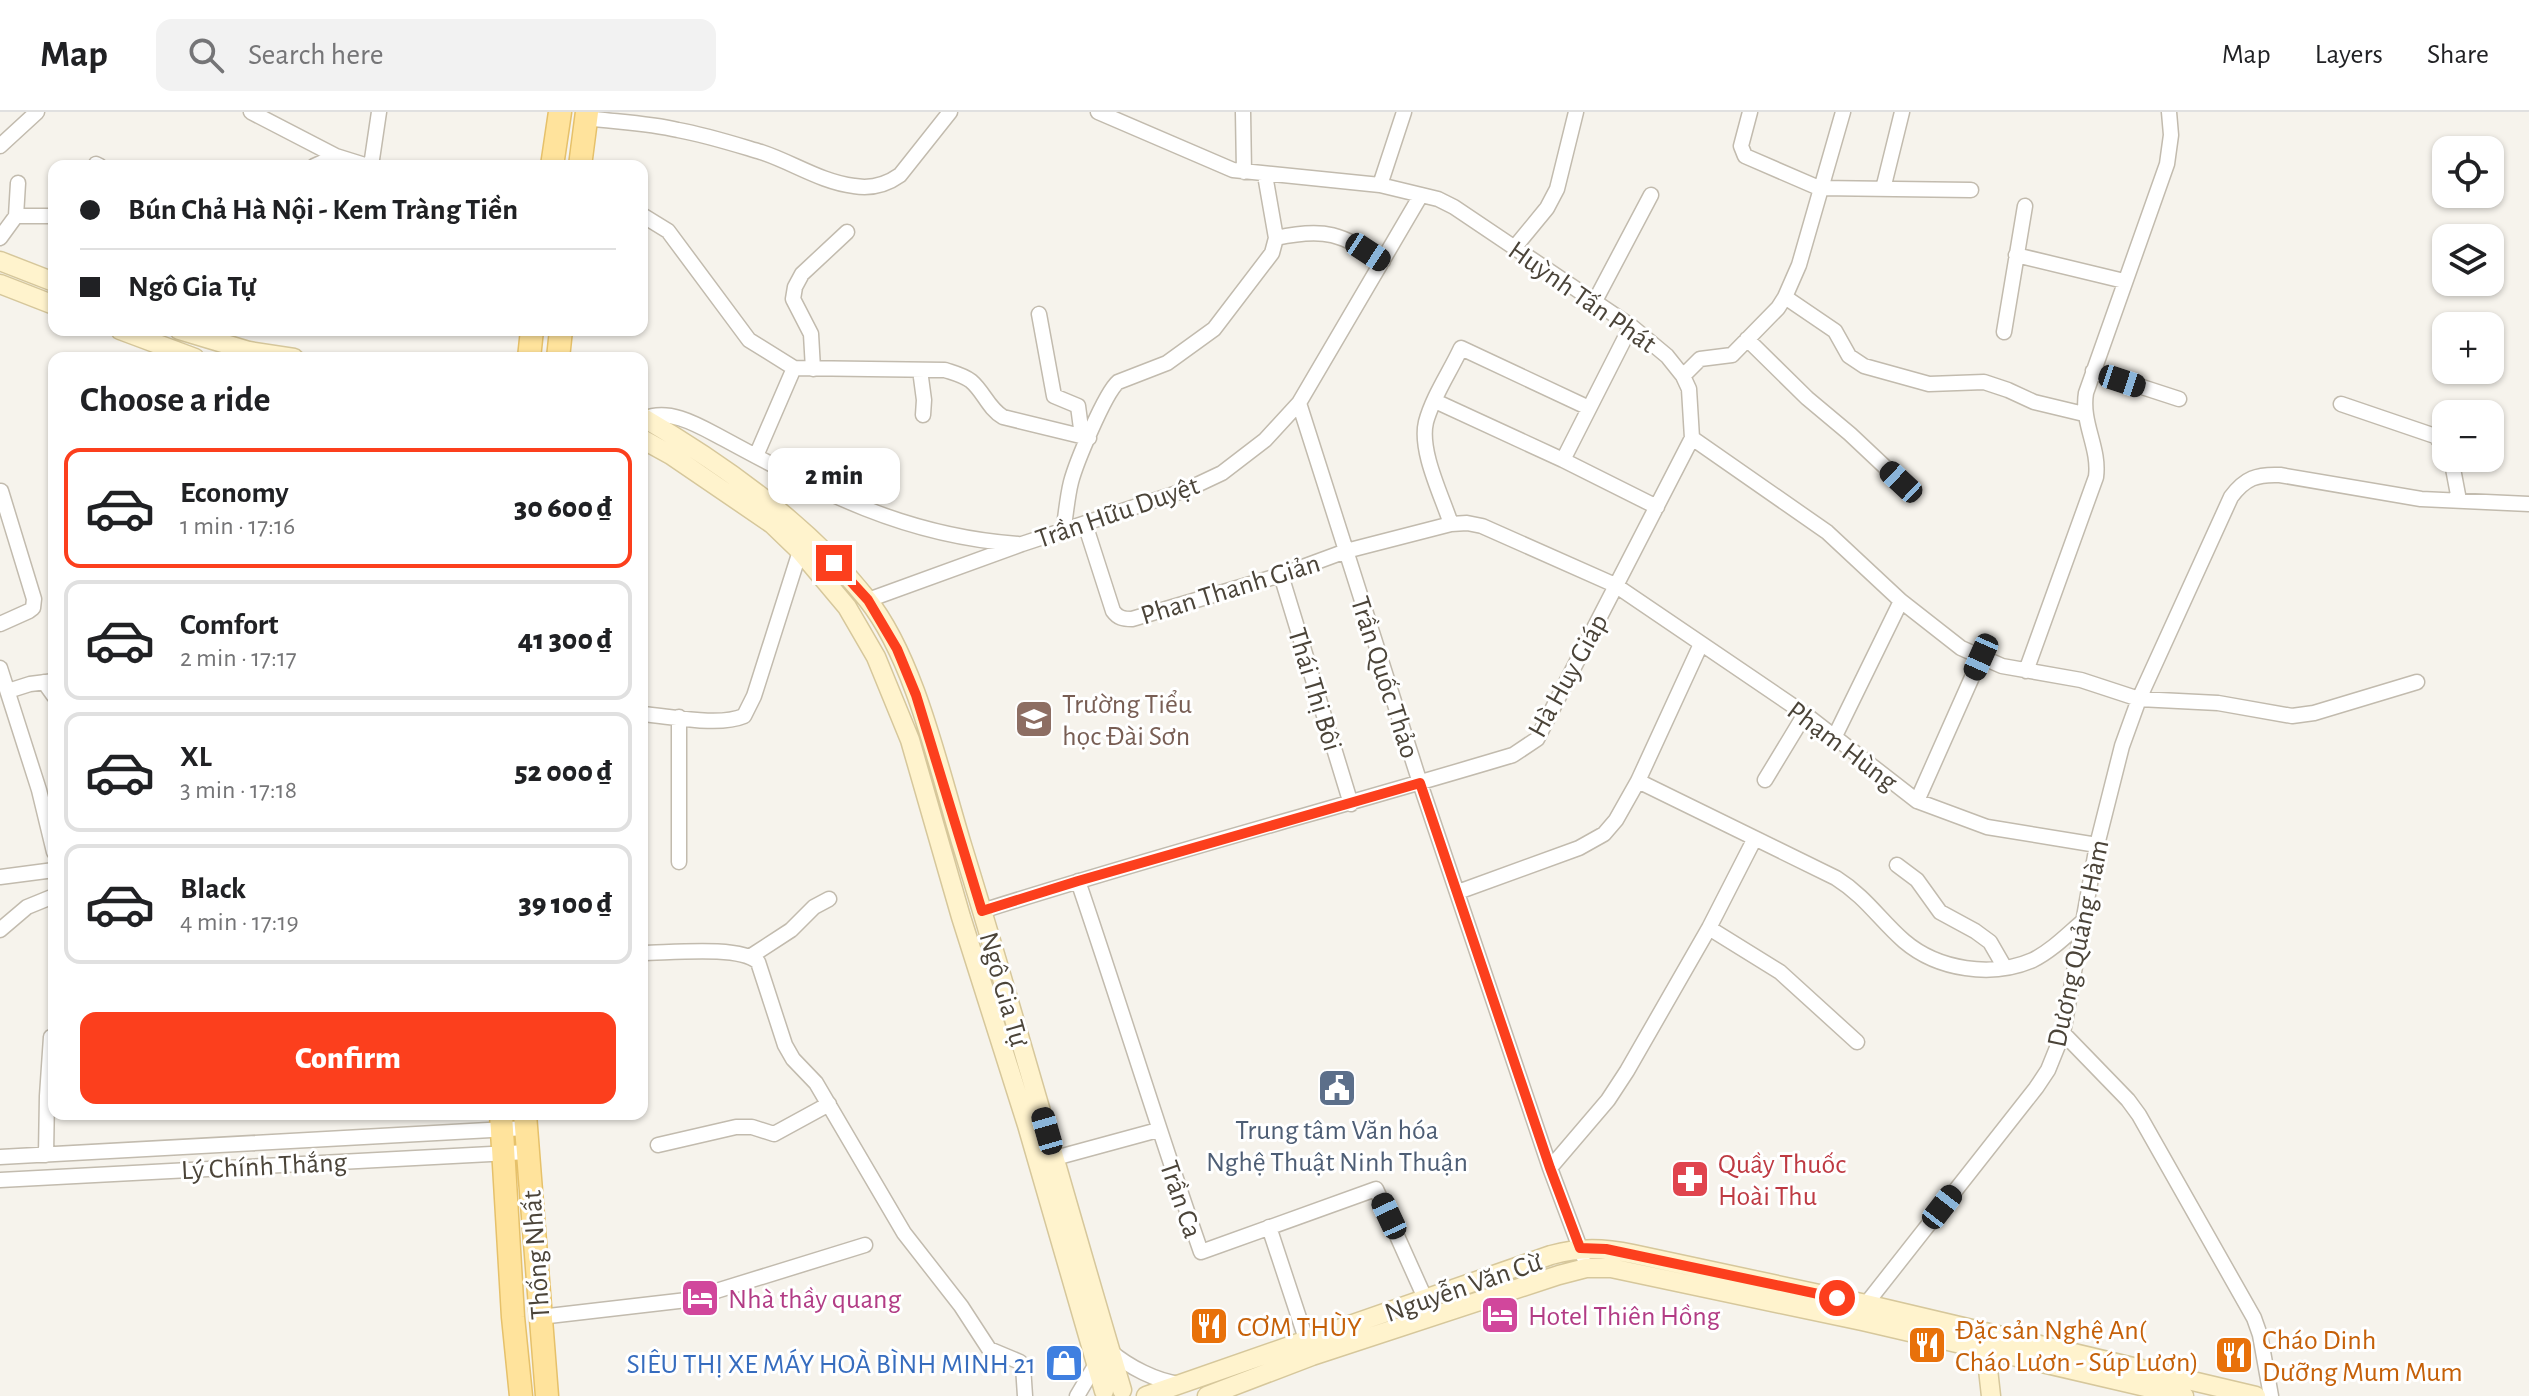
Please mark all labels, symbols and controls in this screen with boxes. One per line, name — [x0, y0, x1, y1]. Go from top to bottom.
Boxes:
search box — [156, 19, 716, 91]
icon: search — [184, 33, 228, 77]
text: Map — [40, 36, 108, 74]
text: Search here — [248, 40, 384, 70]
text: Map — [2222, 41, 2271, 69]
text: Layers — [2315, 41, 2383, 69]
text: Share — [2427, 41, 2489, 69]
map controls — [2432, 136, 2504, 472]
button: locate — [2432, 136, 2504, 208]
text: Bún Chả Hà Nội - Kem Tràng Tiền — [128, 195, 518, 225]
button: layers — [2432, 224, 2504, 296]
car — [1341, 229, 1395, 275]
street label: Huỳnh Tấn Phát — [1503, 236, 1661, 359]
text: Ngô Gia Tự — [128, 272, 256, 302]
button: + — [2432, 312, 2504, 384]
car — [2095, 362, 2149, 400]
text: Choose a ride — [80, 382, 270, 418]
button: − — [2432, 400, 2504, 472]
callout: 2 min — [768, 447, 900, 503]
car — [1875, 457, 1927, 507]
text: 2 min — [805, 463, 863, 489]
icon: car — [84, 472, 156, 544]
street label: Trần Hữu Duyệt — [1032, 472, 1203, 554]
text: Economy — [180, 478, 289, 508]
text: 30 600 ₫ — [514, 493, 612, 523]
text: 1 min · 17:16 — [180, 513, 295, 539]
route end — [816, 545, 852, 581]
street label: Phan Thanh Giản — [1138, 549, 1324, 630]
street label: Trần Quốc Thảo — [1345, 593, 1423, 762]
icon: car — [84, 604, 156, 676]
text: Comfort — [180, 610, 279, 640]
street label: Hà Huy Giáp — [1523, 610, 1614, 742]
text: 41 300 ₫ — [518, 625, 612, 655]
street label: Thái Thị Bôi — [1282, 625, 1346, 754]
car — [1960, 630, 2002, 684]
text: 2 min · 17:17 — [180, 645, 297, 671]
place label: Trường Tiểu học Đài Sơn — [1062, 690, 1192, 751]
street label: Phạm Hùng — [1782, 696, 1902, 797]
school or university icon: Trường Tiểu học Đài Sơn — [1013, 698, 1055, 740]
icon: car — [84, 736, 156, 808]
text: XL — [180, 742, 212, 772]
text: 52 000 ₫ — [514, 757, 612, 787]
text: 3 min · 17:18 — [180, 777, 297, 803]
street label: Dương Quảng Hàm — [2043, 837, 2115, 1050]
icon: car — [84, 868, 156, 940]
text: Black — [180, 874, 246, 904]
text: 39 100 ₫ — [519, 889, 612, 919]
text: 4 min · 17:19 — [180, 909, 299, 935]
street label: Ngô Gia Tự — [973, 929, 1033, 1050]
button: Confirm — [80, 1012, 616, 1104]
public building icon: Trung tâm Văn hóa Nghệ Thuật Ninh Thuận — [1316, 1067, 1358, 1109]
car — [1029, 1105, 1065, 1157]
place label: Trung tâm Văn hóa Nghệ Thuật Ninh Thuận — [1206, 1117, 1468, 1177]
street label: Lý Chính Thắng — [180, 1149, 348, 1185]
place label: Quầy Thuốc Hoài Thu — [1718, 1151, 1846, 1211]
street label: Trần Ca — [1154, 1157, 1206, 1242]
pharmacy icon: Quầy Thuốc Hoài Thu — [1669, 1158, 1711, 1200]
car — [1918, 1181, 1966, 1233]
street label: Thống Nhất — [519, 1189, 555, 1321]
car — [1368, 1189, 1410, 1243]
street label: Nguyễn Văn Cừ — [1381, 1247, 1546, 1328]
hotel icon: Nhà thầy quang — [679, 1277, 721, 1319]
route start — [1819, 1280, 1855, 1316]
place label: Nhà thầy quang — [728, 1286, 901, 1314]
hotel icon: Hotel Thiên Hồng — [1479, 1294, 1521, 1336]
place label: Hotel Thiên Hồng — [1528, 1303, 1721, 1331]
restaurant icon: CƠM THÙY — [1188, 1305, 1230, 1347]
place label: CƠM THÙY — [1237, 1311, 1362, 1342]
place label: Đặc sản Nghệ An( Cháo Lươn - Súp Lươn) — [1955, 1317, 2199, 1377]
restaurant icon: Đặc sản Nghệ An( Cháo Lươn - Súp Lươn) — [1906, 1324, 1948, 1366]
place label: Cháo Dinh Dưỡng Mum Mum — [2262, 1327, 2463, 1387]
restaurant icon: Cháo Dinh Dưỡng Mum Mum — [2213, 1334, 2255, 1376]
shop icon: SIÊU THỊ XE MÁY HOÀ BÌNH MINH 21 — [1043, 1342, 1085, 1384]
place label: SIÊU THỊ XE MÁY HOÀ BÌNH MINH 21 — [626, 1348, 1036, 1379]

